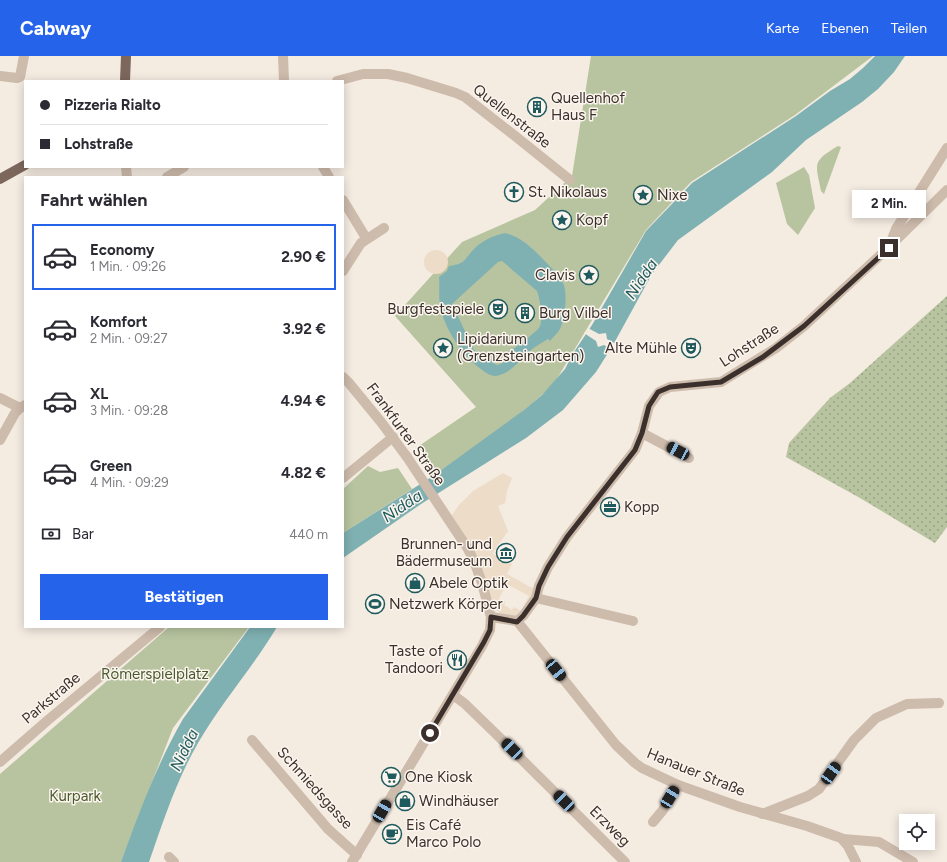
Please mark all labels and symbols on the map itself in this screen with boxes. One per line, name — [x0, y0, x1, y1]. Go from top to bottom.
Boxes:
street label: Quellenstraße — [470, 80, 554, 152]
place label: Quellenhof Haus F — [551, 89, 625, 124]
building icon: Quellenhof Haus F — [526, 96, 548, 118]
church icon: St. Nikolaus — [503, 181, 525, 203]
place label: St. Nikolaus — [528, 183, 607, 201]
place icon: Nixe — [632, 184, 654, 206]
place label: Nixe — [657, 186, 687, 204]
callout: 2 Min. — [852, 190, 926, 218]
place icon: Kopf — [551, 209, 573, 231]
place label: Kopf — [576, 211, 609, 229]
route end — [880, 239, 898, 257]
water label: Nidda — [621, 255, 661, 303]
place icon: Clavis — [578, 264, 600, 286]
place label: Clavis — [535, 266, 575, 284]
theatre icon: Burgfestspiele — [487, 298, 509, 320]
place label: Burgfestspiele — [387, 300, 484, 318]
building icon: Burg Vilbel — [514, 302, 536, 324]
place label: Burg Vilbel — [539, 304, 612, 322]
street label: Lohstraße — [716, 319, 782, 371]
place label: Lipidarium (Grenzsteingarten) — [457, 330, 584, 365]
place icon: Lipidarium (Grenzsteingarten) — [432, 337, 454, 359]
theatre icon: Alte Mühle — [680, 337, 702, 359]
place label: Alte Mühle — [605, 339, 677, 357]
street label: Frankfurter Straße — [363, 379, 449, 489]
car — [665, 440, 691, 462]
water label: Nidda — [378, 486, 426, 526]
office icon: Kopp — [599, 496, 621, 518]
place label: Kopp — [624, 498, 660, 516]
place label: Brunnen- und Bädermuseum — [396, 535, 492, 570]
museum icon: Brunnen- und Bädermuseum — [495, 542, 517, 564]
shop icon: Abele Optik — [404, 572, 426, 594]
place label: Abele Optik — [429, 574, 509, 592]
sports icon: Netzwerk Körper — [364, 593, 386, 615]
place label: Netzwerk Körper — [389, 595, 503, 613]
place label: Taste of Tandoori — [385, 642, 443, 677]
restaurant icon: Taste of Tandoori — [446, 649, 468, 671]
car — [544, 657, 568, 683]
park label: Römerspielplatz — [101, 665, 209, 683]
street label: Parkstraße — [18, 668, 84, 728]
route start — [421, 724, 439, 742]
water label: Nidda — [166, 726, 202, 774]
car — [499, 736, 525, 762]
street label: Schmiedsgasse — [273, 743, 357, 833]
street label: Hanauer Straße — [644, 744, 748, 800]
car — [819, 760, 843, 786]
supermarket icon: One Kiosk — [380, 766, 402, 788]
place label: One Kiosk — [405, 768, 473, 786]
car — [659, 784, 681, 810]
park label: Kurpark — [49, 787, 101, 805]
car — [551, 788, 577, 814]
shop icon: Windhäuser — [394, 790, 416, 812]
place label: Windhäuser — [419, 792, 499, 810]
car — [371, 798, 393, 824]
street label: Erzweg — [586, 802, 634, 850]
place label: Eis Café Marco Polo — [406, 816, 481, 851]
cafe icon: Eis Café Marco Polo — [381, 823, 403, 845]

